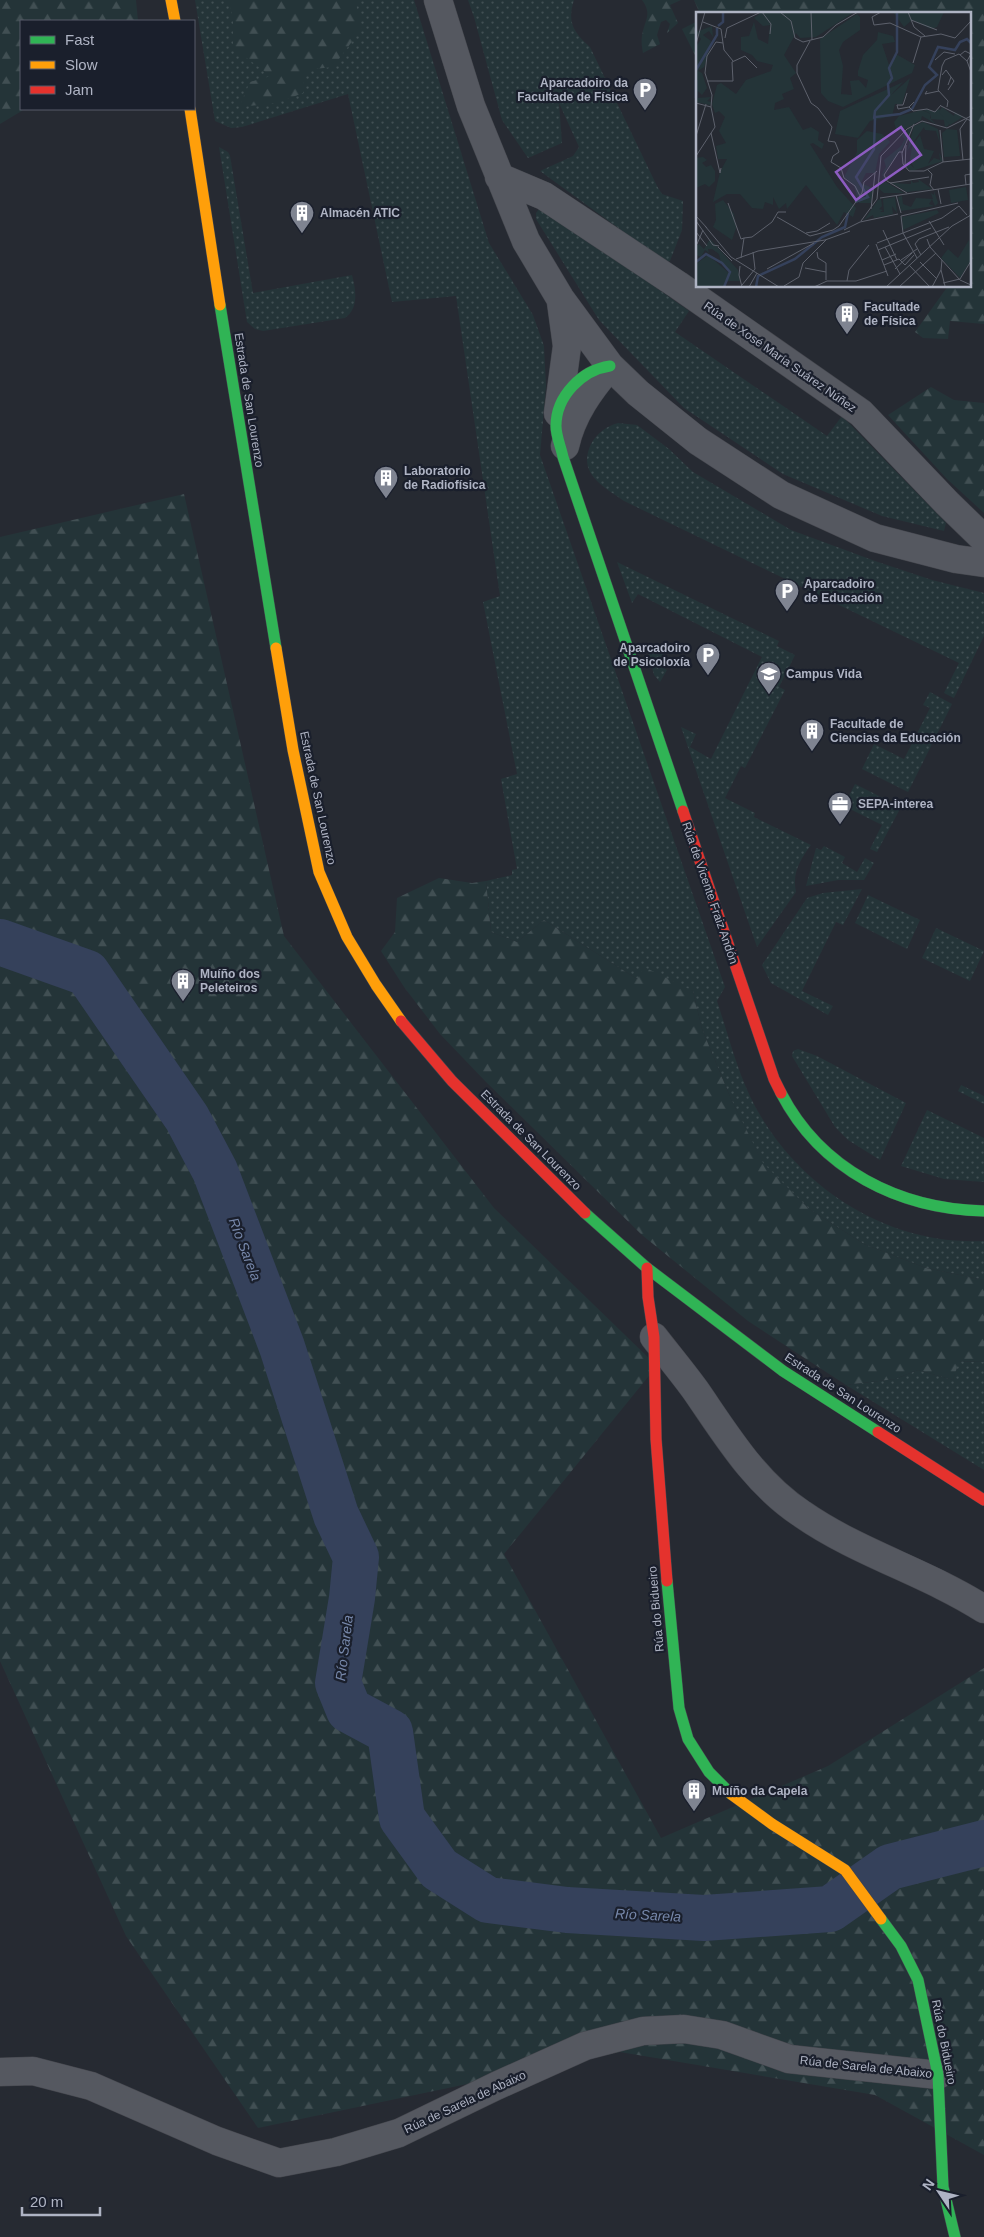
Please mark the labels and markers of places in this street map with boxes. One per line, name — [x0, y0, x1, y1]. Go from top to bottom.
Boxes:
place label: Aparcadoiro da Facultade de Física — [517, 76, 628, 104]
parking icon: Aparcadoiro da Facultade de Física — [632, 77, 658, 111]
building icon: Almacén ATIC — [289, 200, 315, 234]
place label: Almacén ATIC — [320, 206, 400, 220]
place label: Facultade de Física — [864, 300, 920, 328]
building icon: Facultade de Física — [834, 301, 860, 335]
place label: Laboratorio de Radiofísica — [404, 464, 486, 492]
building icon: Laboratorio de Radiofísica — [373, 465, 399, 499]
place label: Aparcadoiro de Educación — [804, 577, 882, 605]
parking icon: Aparcadoiro de Educación — [774, 578, 800, 612]
place label: Aparcadoiro de Psicoloxía — [613, 641, 690, 669]
parking icon: Aparcadoiro de Psicoloxía — [695, 642, 721, 676]
school or university icon: Campus Vida — [756, 661, 782, 695]
place label: Campus Vida — [786, 667, 862, 681]
place label: Facultade de Ciencias da Educación — [830, 717, 961, 745]
building icon: Facultade de Ciencias da Educación — [799, 718, 825, 752]
office icon: SEPA-interea — [827, 791, 853, 825]
place label: SEPA-interea — [858, 797, 933, 811]
place label: Muíño dos Peleteiros — [200, 967, 260, 995]
building icon: Muíño dos Peleteiros — [170, 968, 196, 1002]
building icon: Muíño da Capela — [681, 1778, 707, 1812]
place label: Muíño da Capela — [712, 1784, 808, 1798]

